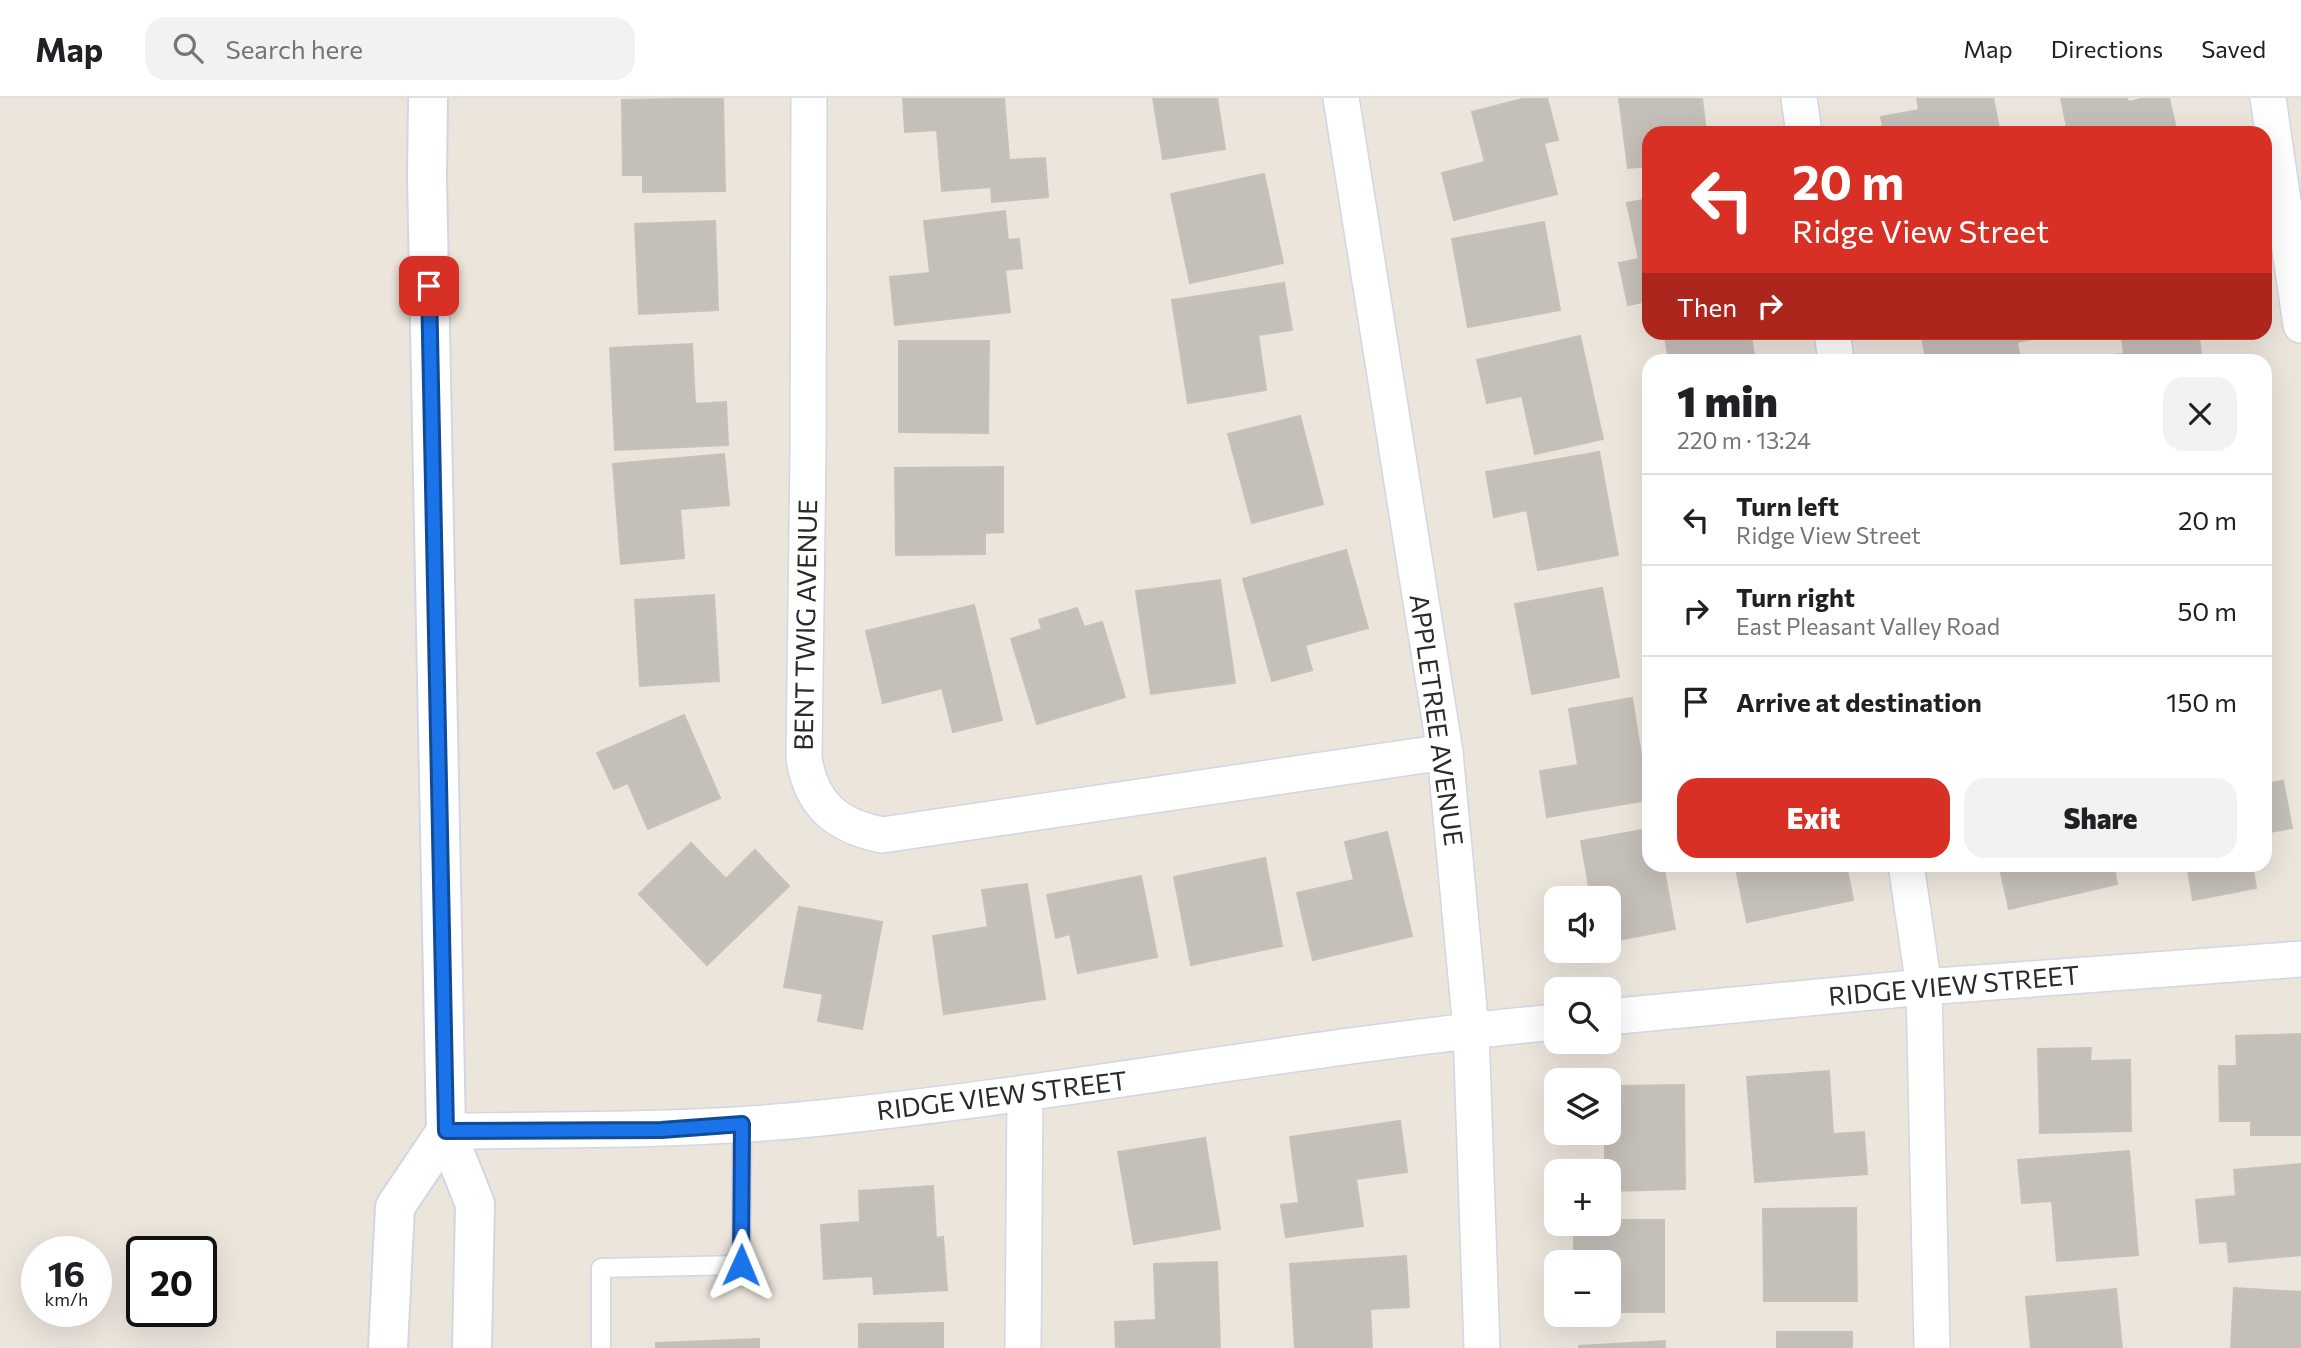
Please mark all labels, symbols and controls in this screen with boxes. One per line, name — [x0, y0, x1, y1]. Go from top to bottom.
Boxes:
search box — [145, 17, 635, 80]
text: Map — [35, 28, 103, 69]
icon: search — [169, 29, 207, 67]
text: Search here — [225, 33, 363, 64]
text: Map — [1963, 34, 2013, 63]
text: Directions — [2051, 34, 2163, 63]
text: Saved — [2201, 34, 2266, 63]
text: 20 m — [1792, 150, 1904, 210]
icon: left — [1677, 154, 1768, 245]
text: Ridge View Street — [1792, 210, 2049, 250]
pin — [399, 256, 459, 316]
icon: arrive — [410, 267, 448, 305]
icon: right — [1751, 287, 1789, 325]
text: Then — [1677, 291, 1737, 322]
text: 1 min — [1677, 374, 1778, 426]
button: close — [2163, 377, 2237, 451]
text: 220 m · 13:24 — [1677, 426, 1811, 454]
text: Turn left — [1736, 490, 1839, 521]
street label: BENT TWIG AVENUE — [787, 499, 822, 751]
icon: left — [1677, 501, 1715, 539]
text: 20 m — [2178, 504, 2237, 535]
text: Ridge View Street — [1736, 521, 1921, 549]
text: Turn right — [1736, 581, 1855, 612]
street label: APPLETREE AVENUE — [1404, 592, 1471, 848]
icon: right — [1677, 592, 1715, 630]
text: 50 m — [2177, 595, 2237, 626]
text: East Pleasant Valley Road — [1736, 612, 2000, 640]
icon: arrive — [1677, 683, 1715, 721]
text: Arrive at destination — [1736, 686, 1982, 717]
text: 150 m — [2166, 686, 2237, 717]
button: Exit — [1677, 778, 1950, 858]
button: Share — [1964, 778, 2237, 858]
map controls — [1544, 886, 1621, 1327]
button: sound — [1544, 886, 1621, 963]
street label: RIDGE VIEW STREET — [1827, 958, 2081, 1011]
button: search — [1544, 977, 1621, 1054]
street label: RIDGE VIEW STREET — [875, 1064, 1129, 1125]
button: layers — [1544, 1068, 1621, 1145]
button: + — [1544, 1159, 1621, 1236]
position arrow — [704, 1228, 778, 1302]
speed limit sign: 20 — [126, 1236, 217, 1327]
button: − — [1544, 1250, 1621, 1327]
text: 16 — [48, 1251, 85, 1294]
text: km/h — [45, 1288, 88, 1310]

